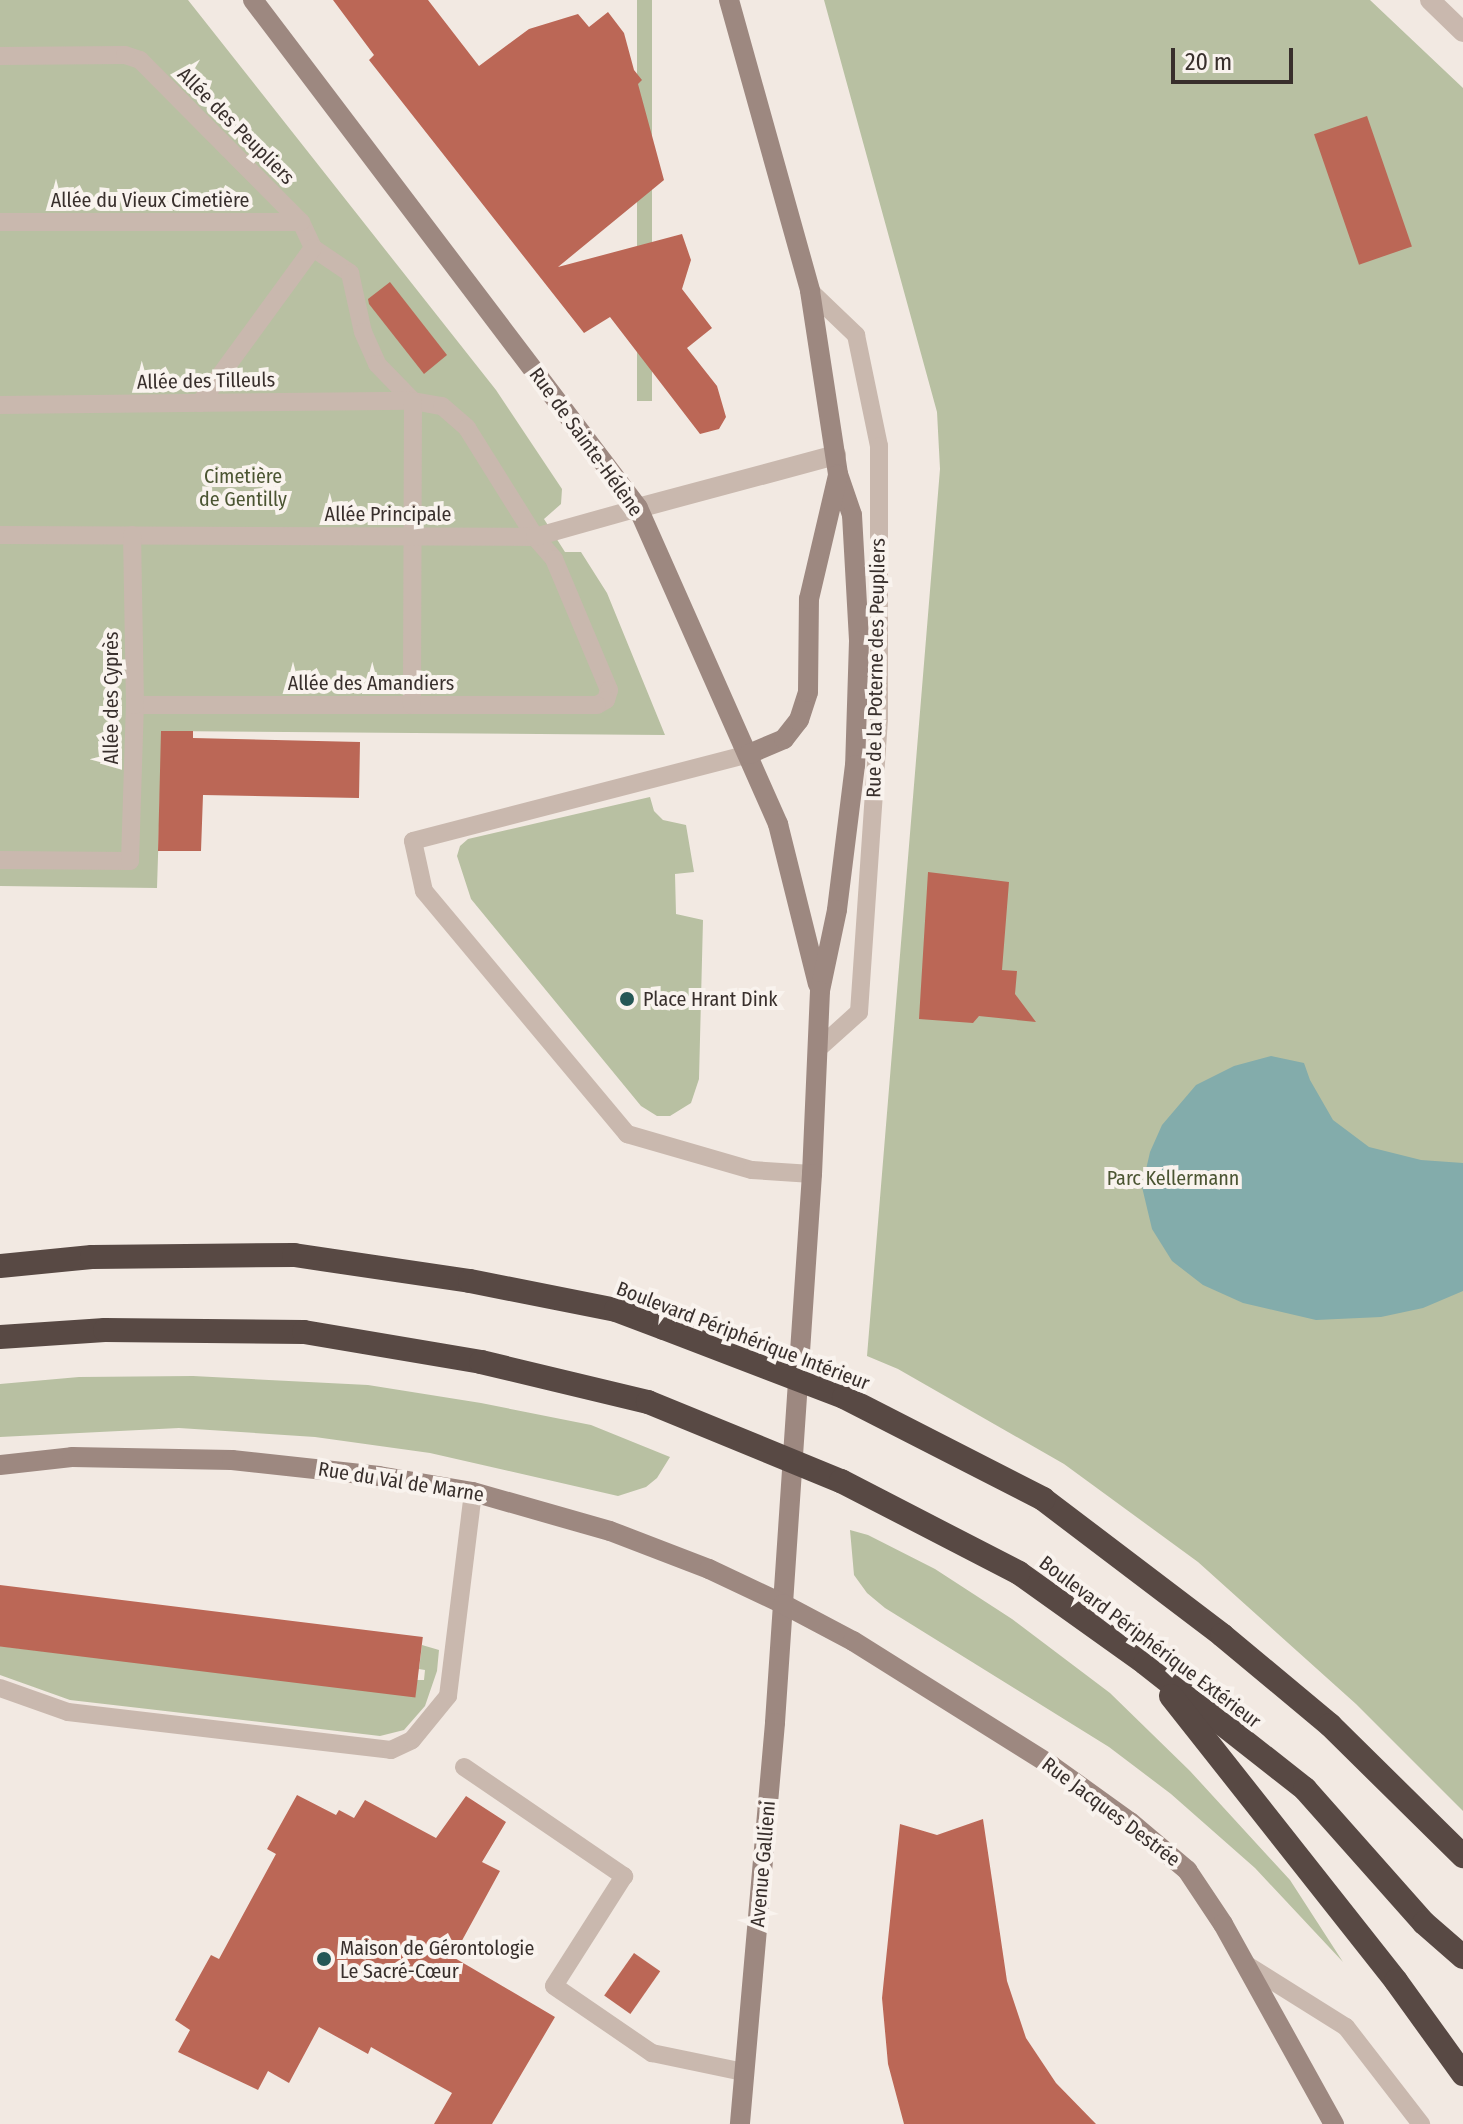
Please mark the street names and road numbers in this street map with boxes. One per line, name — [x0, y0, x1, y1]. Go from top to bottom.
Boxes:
street label: Allée des Peupliers — [173, 63, 299, 189]
street label: Allée du Vieux Cimetière — [51, 188, 249, 212]
street label: Rue de Sainte-Hélène — [524, 363, 648, 521]
street label: Allée des Tilleuls — [137, 368, 275, 394]
street label: Allée Principale — [325, 502, 451, 526]
street label: Rue de la Poterne des Peupliers — [862, 538, 890, 798]
street label: Allée des Cyprès — [99, 632, 123, 764]
street label: Allée des Amandiers — [288, 671, 454, 695]
street label: Boulevard Périphérique Intérieur — [613, 1277, 873, 1395]
street label: Rue du Val de Marne — [316, 1457, 486, 1507]
street label: Boulevard Périphérique Extérieur — [1034, 1551, 1266, 1733]
street label: Rue Jacques Destrée — [1037, 1752, 1185, 1872]
street label: Avenue Gallieni — [746, 1800, 780, 1928]

